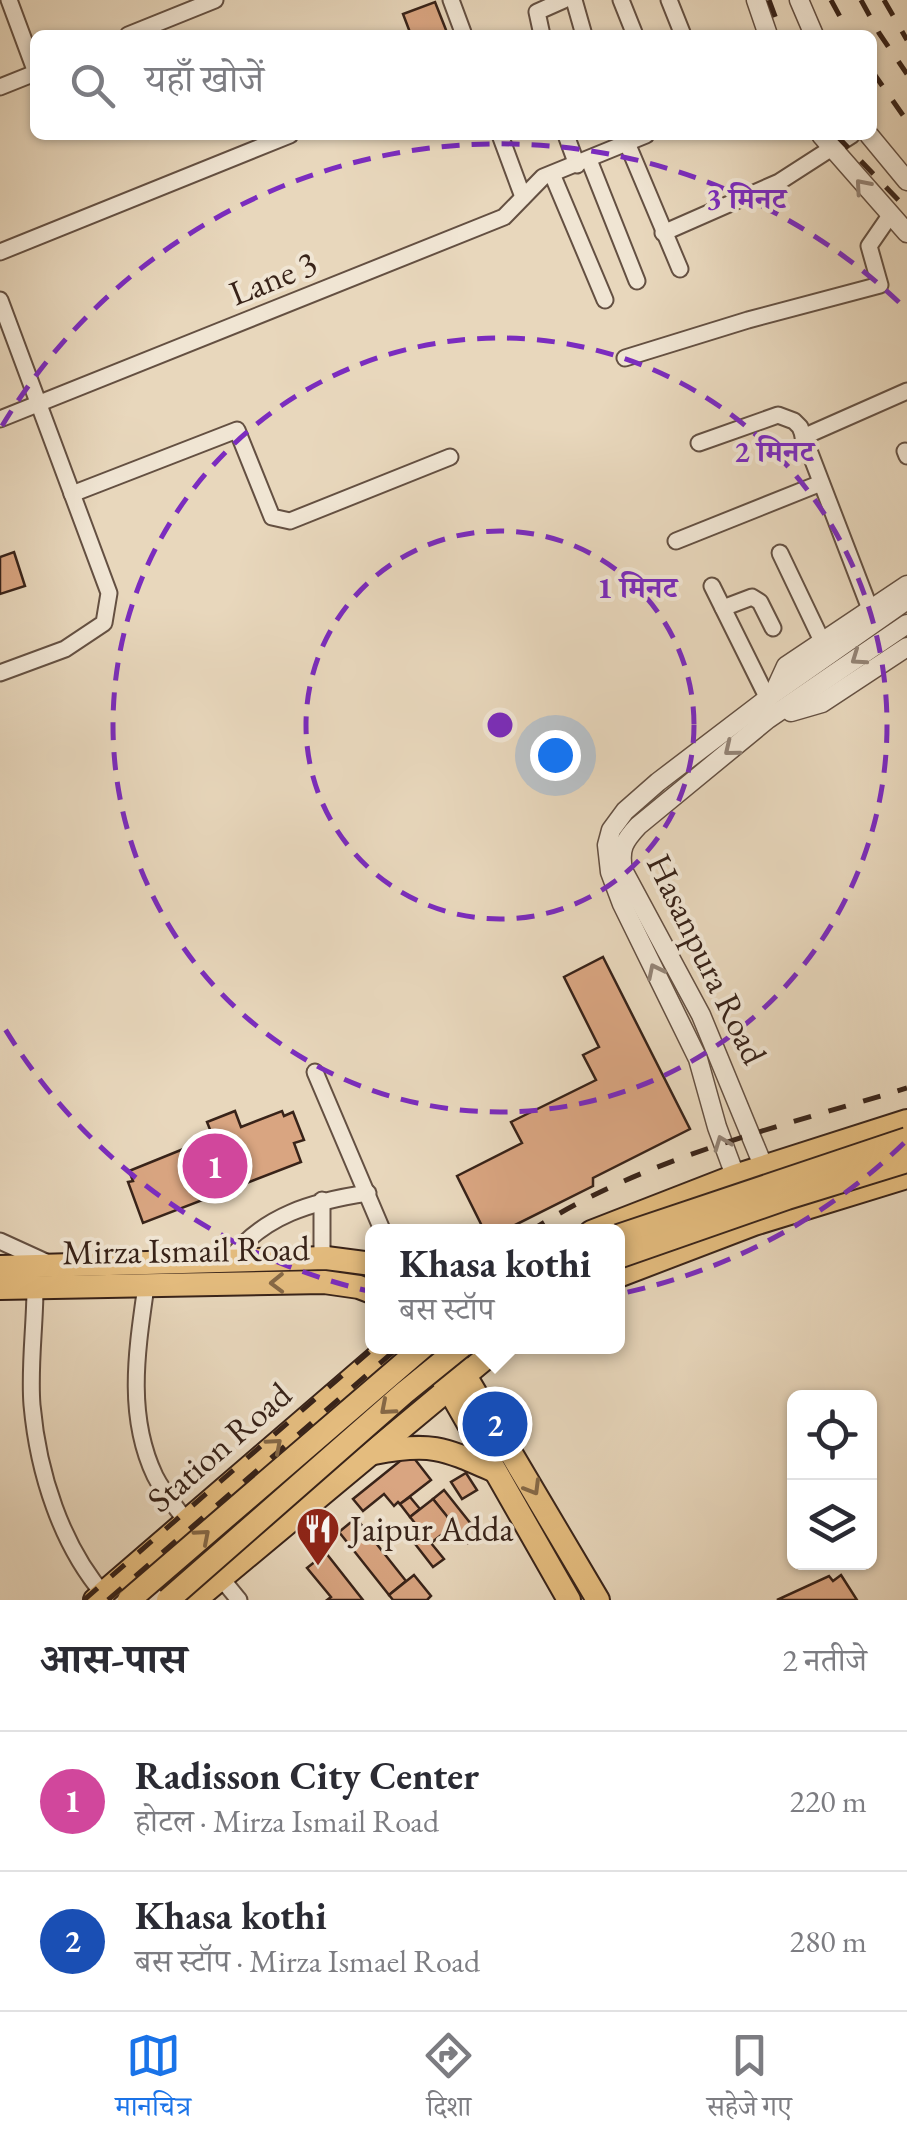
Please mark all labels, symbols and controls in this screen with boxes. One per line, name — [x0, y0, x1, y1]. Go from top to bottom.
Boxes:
search box — [30, 30, 877, 140]
text: यहाँ खोजें — [145, 54, 264, 103]
icon: search — [65, 58, 120, 113]
text: 3 मिनट — [706, 179, 788, 218]
one-way arrow — [856, 179, 874, 197]
street label: Lane 3 — [223, 240, 323, 315]
text: 2 मिनट — [734, 432, 816, 471]
text: 1 मिनट — [597, 568, 679, 607]
one-way arrow — [851, 646, 870, 664]
centre of rings — [482, 707, 518, 743]
your location — [530, 730, 581, 781]
one-way arrow — [725, 737, 743, 755]
street label: Hasanpura Road — [637, 846, 778, 1072]
one-way arrow — [647, 963, 667, 981]
pin: 1 — [182, 1128, 248, 1204]
one-way arrow — [714, 1135, 734, 1152]
popup — [365, 1224, 625, 1354]
street label: Mirza Ismail Road — [62, 1225, 310, 1274]
text: Khasa kothi — [399, 1239, 591, 1288]
one-way arrow — [268, 1272, 284, 1293]
text: बस स्टॉप — [399, 1288, 494, 1330]
street label: Station Road — [137, 1371, 300, 1522]
pin: 2 — [462, 1386, 528, 1462]
map controls — [787, 1390, 877, 1570]
button: locate — [787, 1390, 877, 1480]
one-way arrow — [380, 1397, 399, 1415]
one-way arrow — [263, 1439, 282, 1457]
one-way arrow — [521, 1477, 540, 1495]
button: layers — [787, 1480, 877, 1570]
restaurant icon: Jaipur Adda — [295, 1506, 341, 1567]
place label: Jaipur Adda — [347, 1506, 513, 1551]
one-way arrow — [191, 1530, 209, 1548]
text: आस-पास — [40, 1631, 187, 1686]
text: 2 नतीजे — [782, 1639, 867, 1681]
text: Radisson City Center — [135, 1751, 479, 1800]
text: 1 — [64, 1780, 81, 1822]
text: 220 m — [790, 1780, 867, 1822]
text: होटल · Mirza Ismail Road — [135, 1800, 439, 1842]
text: Khasa kothi — [135, 1891, 327, 1940]
text: 2 — [64, 1920, 81, 1962]
text: 280 m — [790, 1920, 867, 1962]
text: बस स्टॉप · Mirza Ismael Road — [135, 1940, 480, 1982]
tab: मानचित्र — [115, 2028, 191, 2134]
tab: दिशा — [421, 2028, 476, 2134]
tab: सहेजे गए — [707, 2028, 792, 2134]

